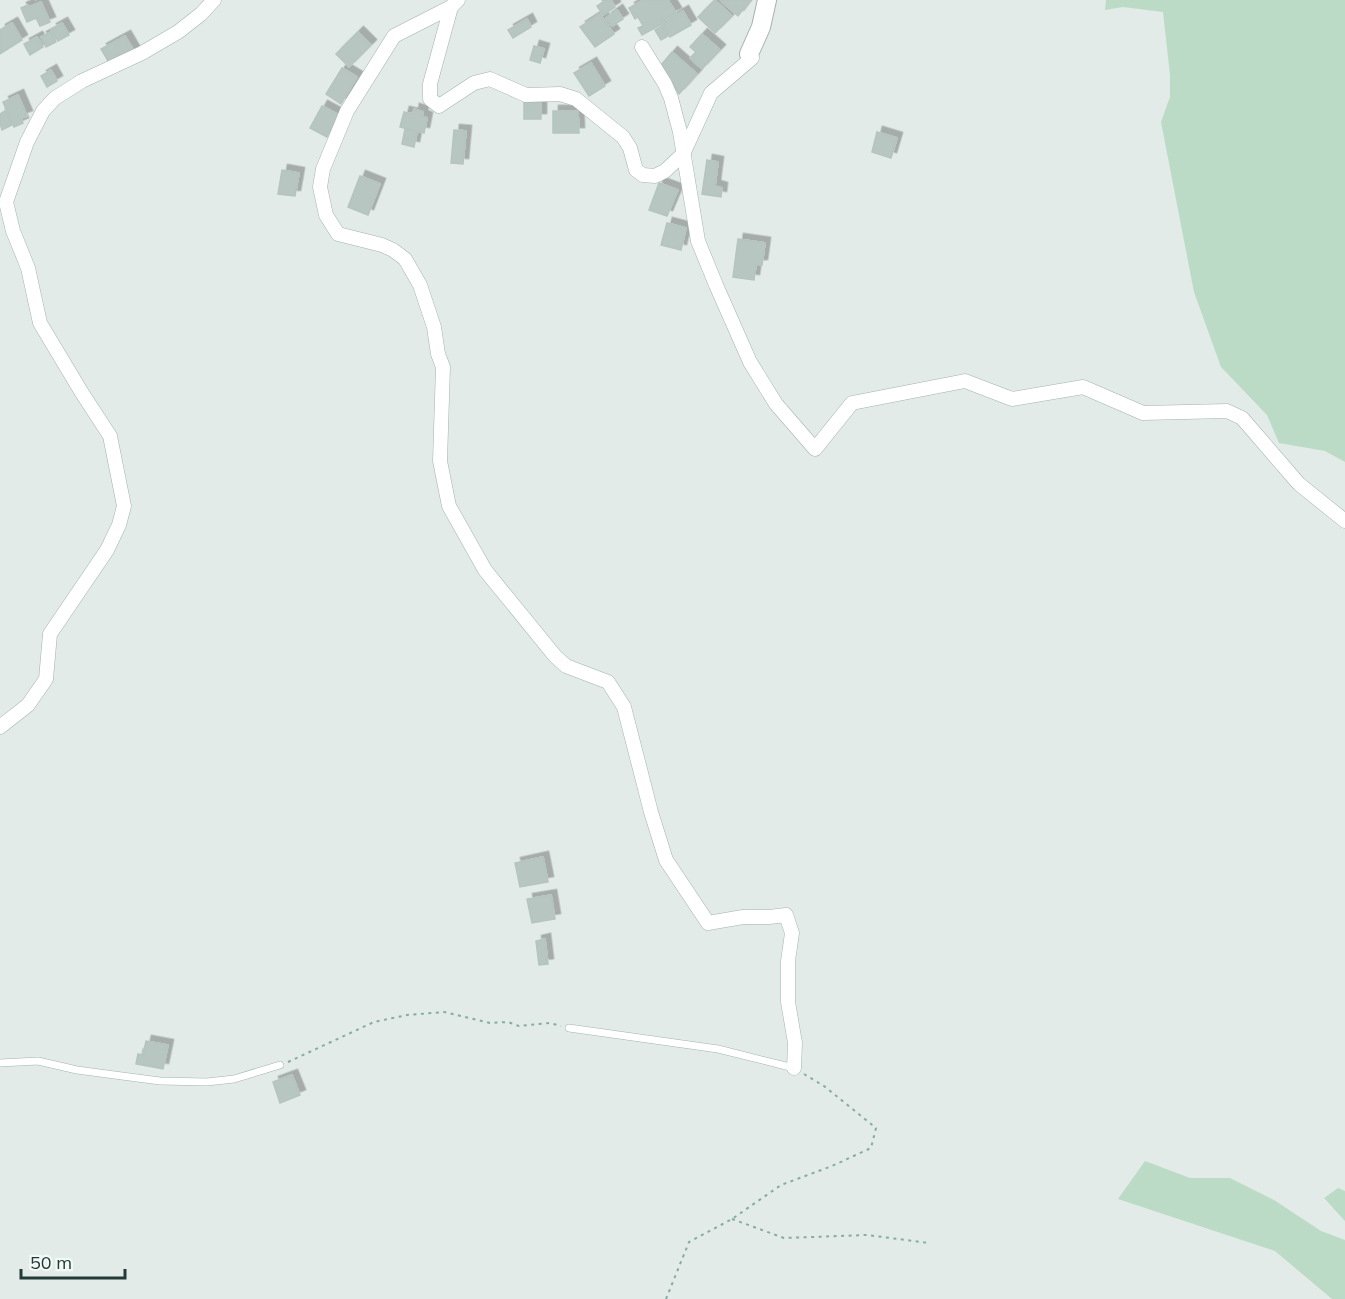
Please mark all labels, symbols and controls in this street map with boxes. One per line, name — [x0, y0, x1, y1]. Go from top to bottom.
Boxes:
scale bar — [21, 1242, 124, 1280]
text: 50 m — [30, 1251, 72, 1274]

